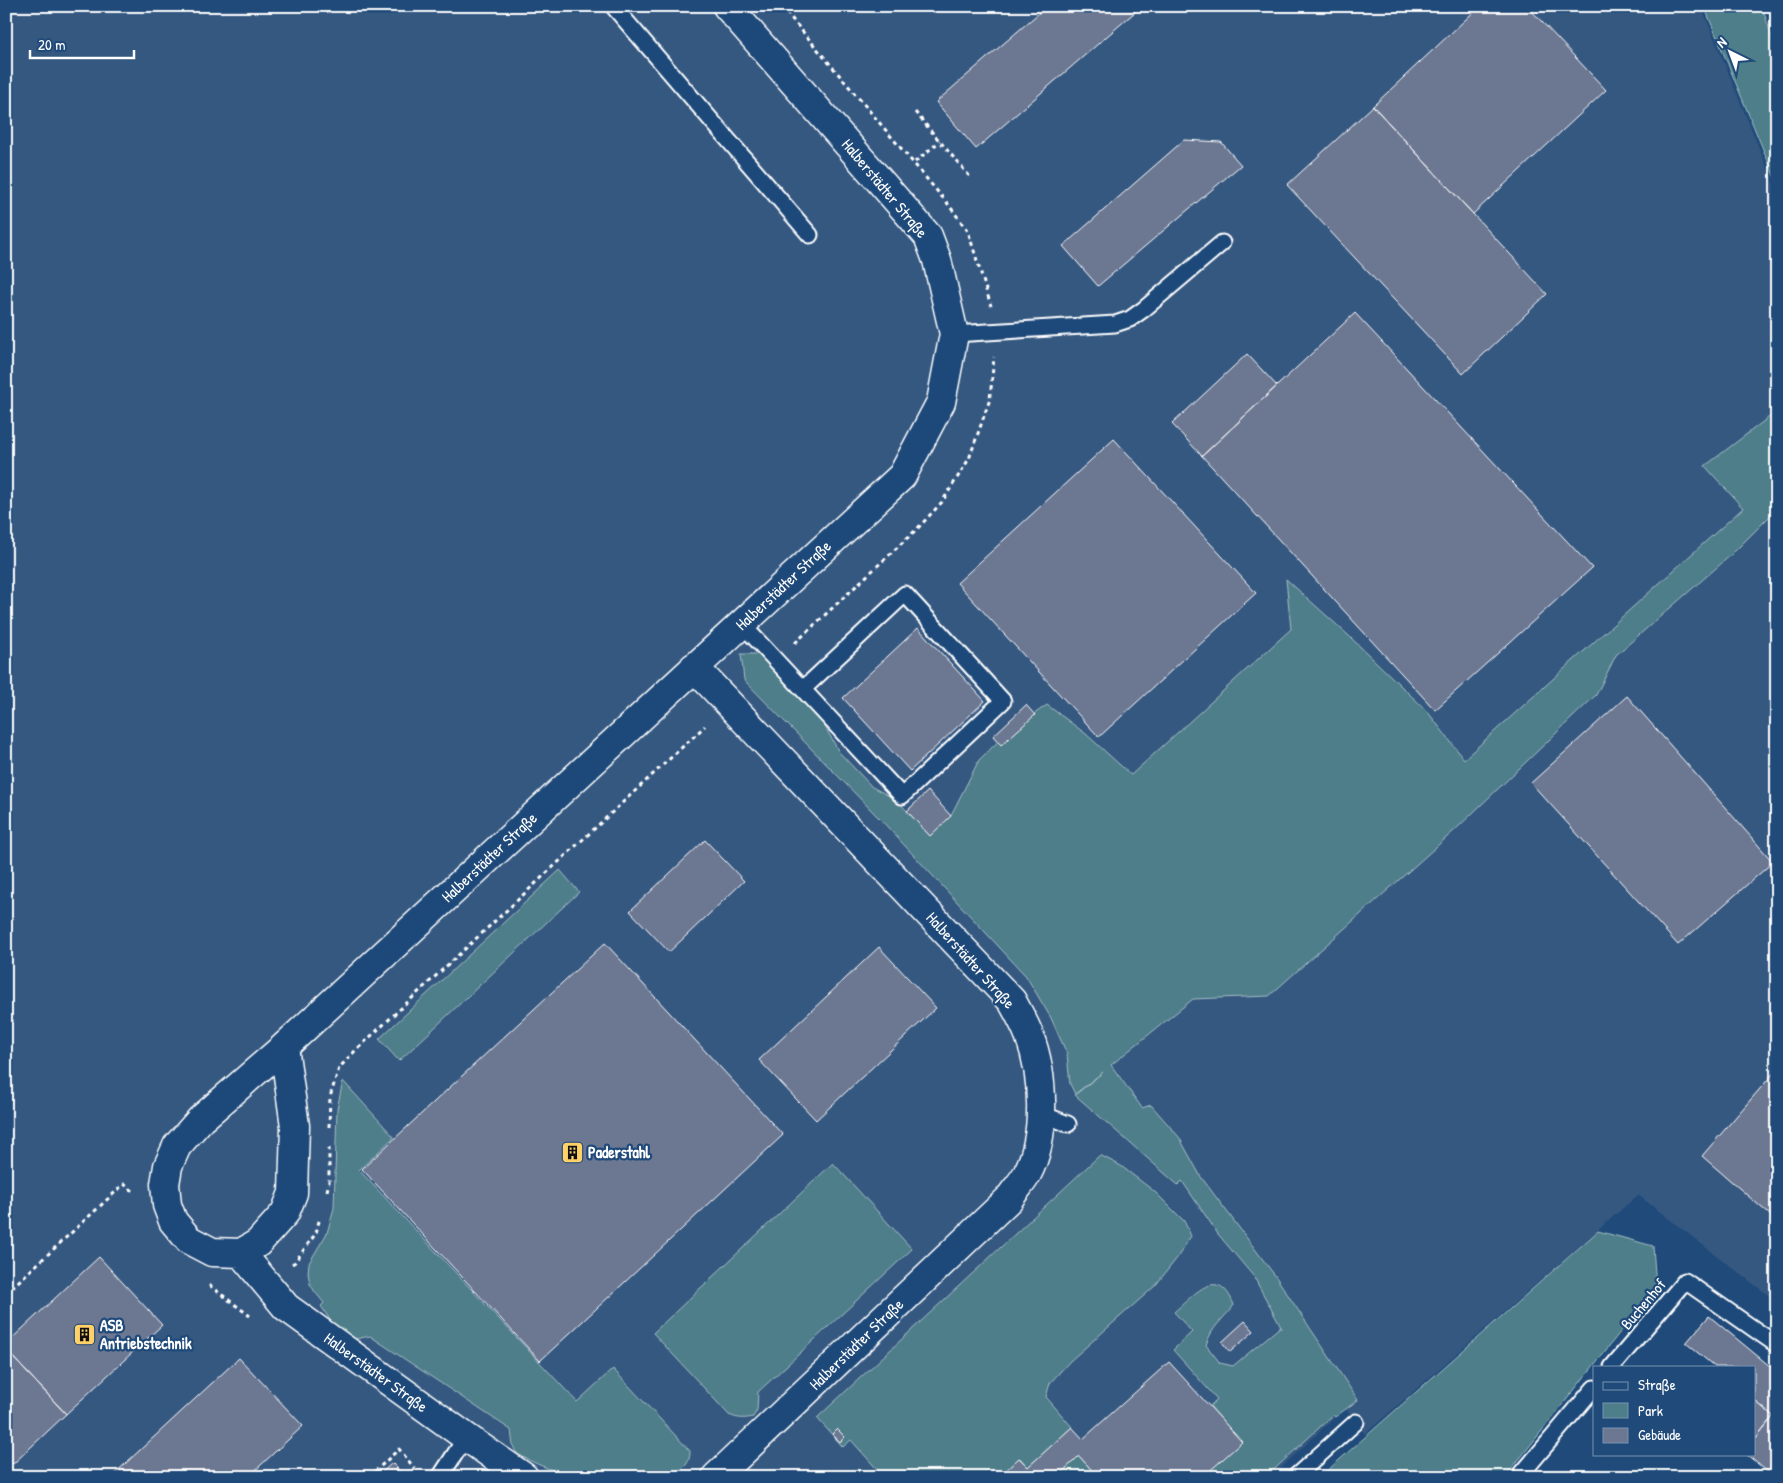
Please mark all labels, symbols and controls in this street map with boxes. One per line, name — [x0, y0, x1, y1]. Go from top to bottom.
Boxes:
scale bar — [30, 28, 134, 60]
north arrow — [1706, 28, 1756, 78]
text: N — [1712, 32, 1730, 52]
text: 20 m — [38, 34, 65, 55]
street label: Halberstädter Straße — [837, 134, 933, 243]
street label: Halberstädter Straße — [730, 535, 836, 635]
street label: Halberstädter Straße — [436, 807, 542, 907]
street label: Halberstädter Straße — [922, 907, 1021, 1014]
building icon: Paderstahl — [560, 1140, 584, 1164]
place label: Paderstahl — [588, 1141, 650, 1163]
street label: Buchenhof — [1615, 1274, 1671, 1334]
street label: Halberstädter Straße — [804, 1293, 908, 1395]
place label: ASB Antriebstechnik — [100, 1314, 192, 1354]
building icon: ASB Antriebstechnik — [72, 1322, 96, 1346]
street label: Halberstädter Straße — [320, 1327, 433, 1417]
legend — [1593, 1366, 1756, 1456]
text: Straße — [1638, 1374, 1676, 1395]
text: Park — [1638, 1400, 1663, 1421]
text: Gebäude — [1638, 1424, 1681, 1445]

